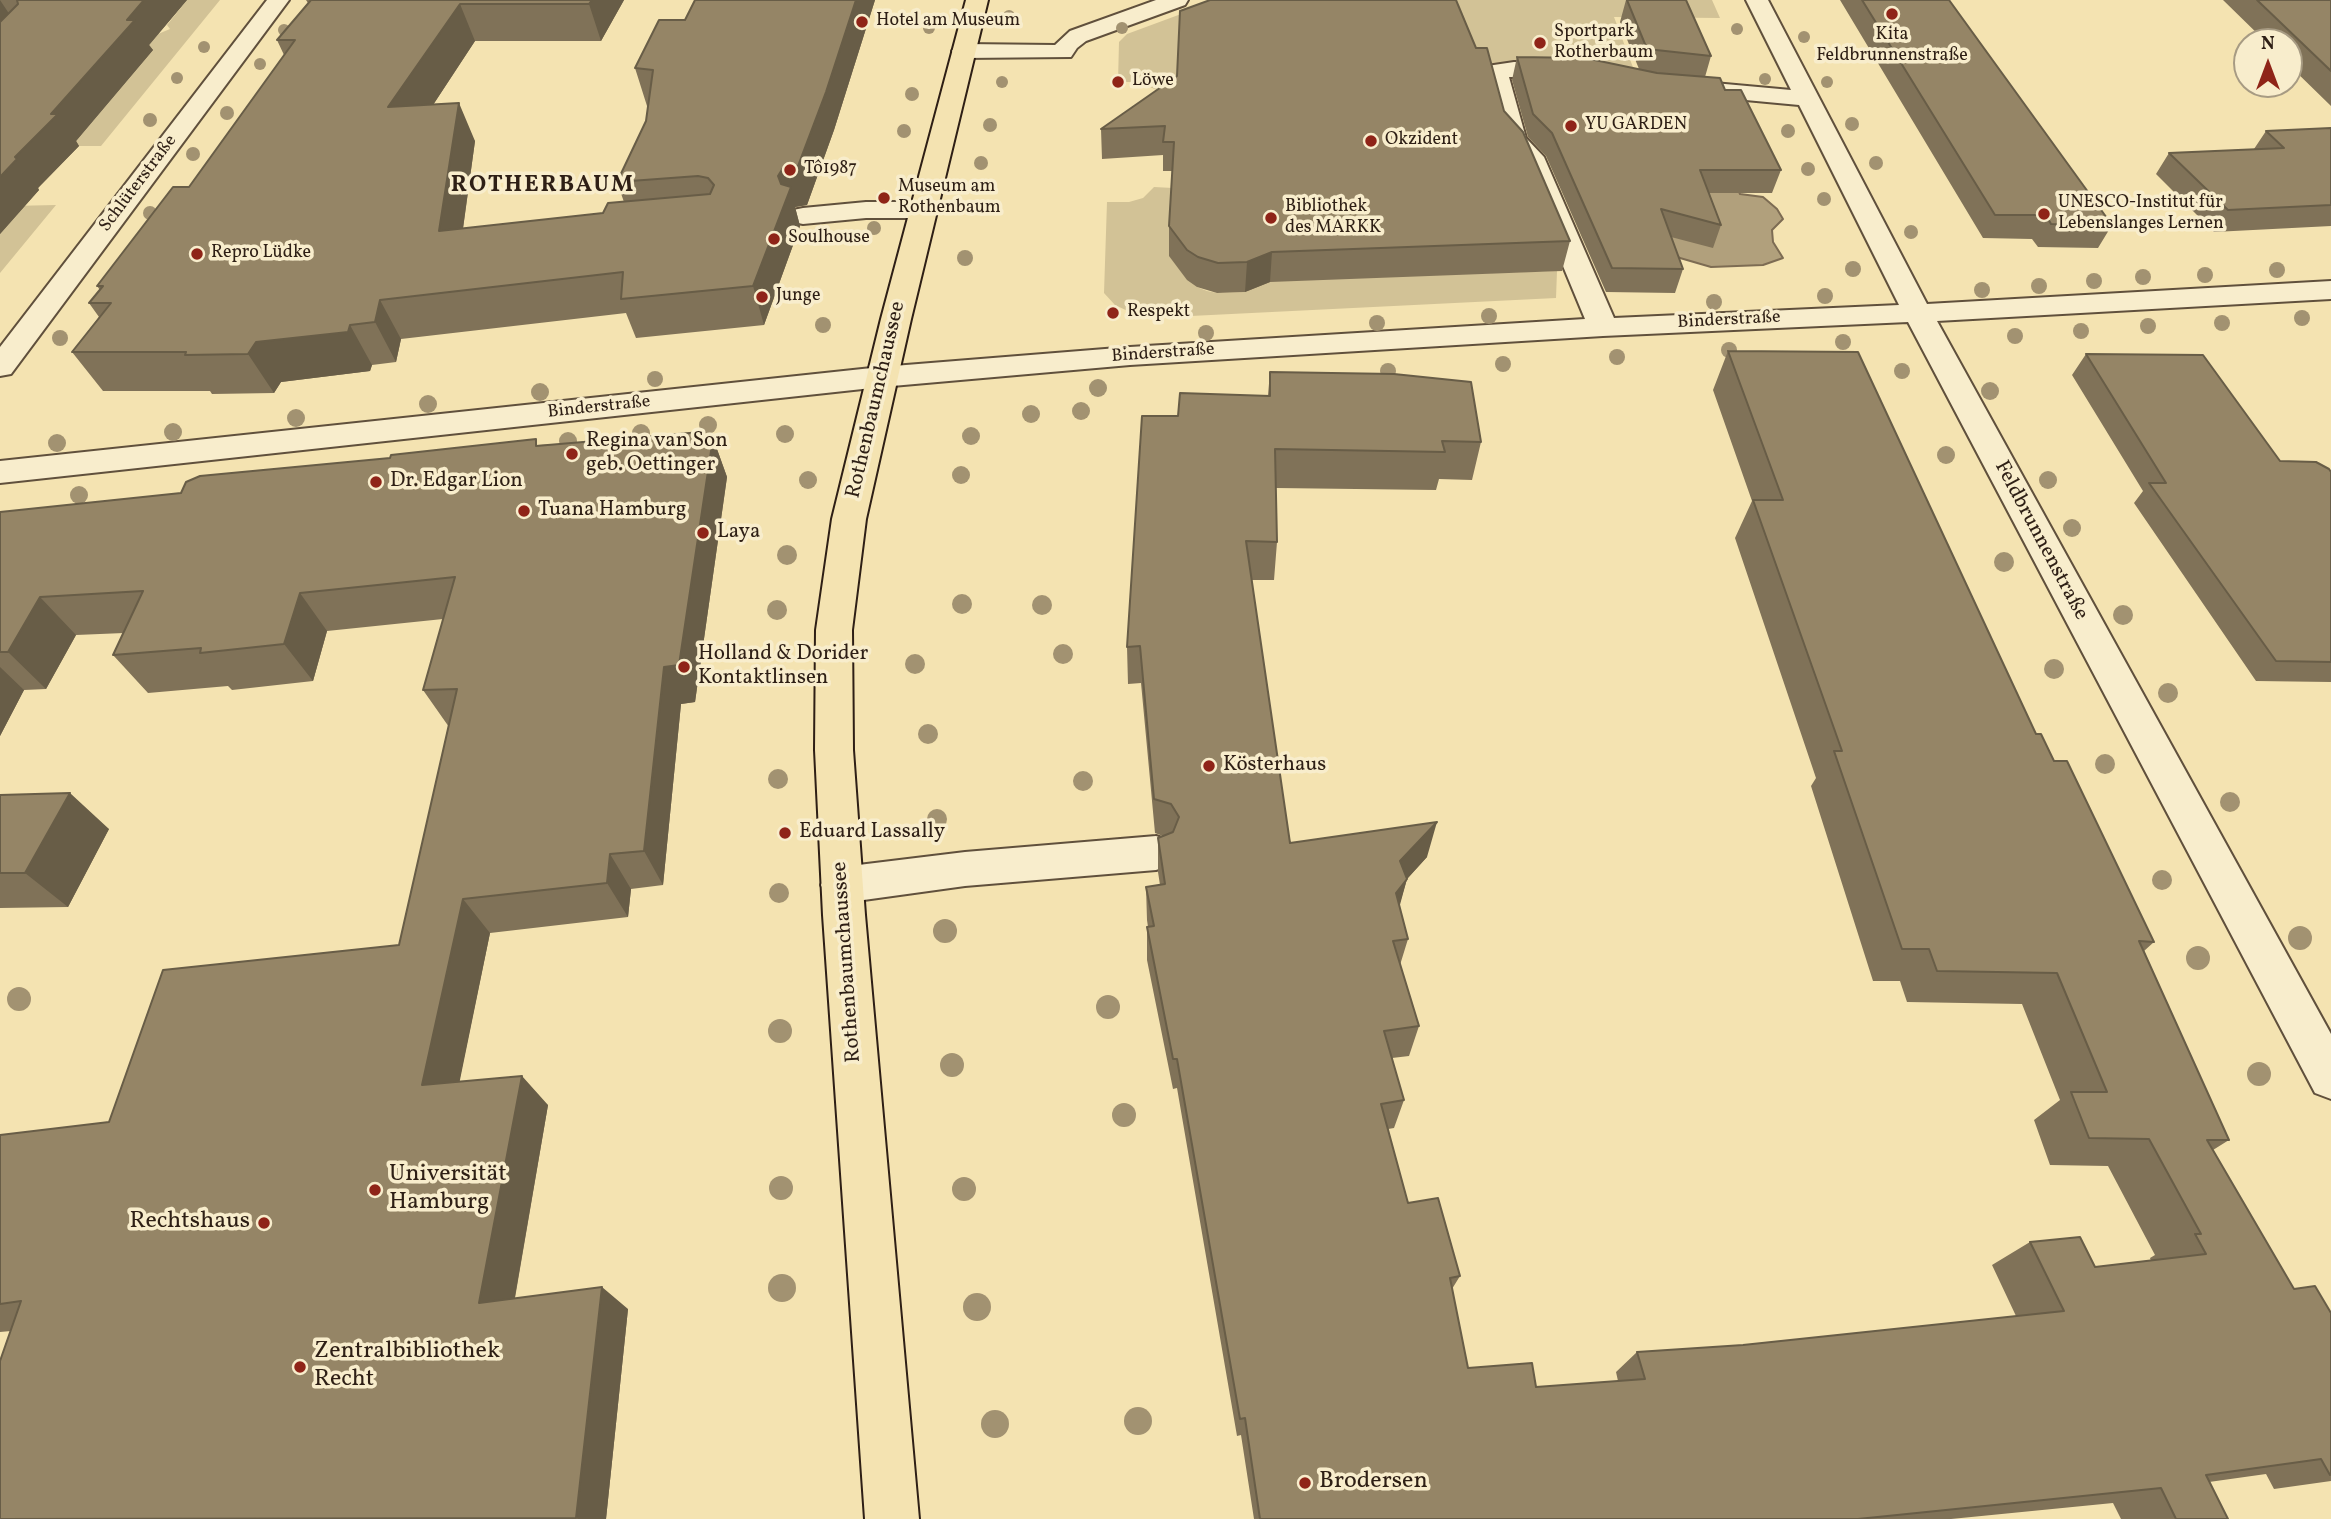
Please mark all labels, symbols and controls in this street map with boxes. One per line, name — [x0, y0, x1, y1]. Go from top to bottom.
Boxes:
marker: Kita Feldbrunnenstraße — [1884, 6, 1900, 22]
place label: Hotel am Museum — [876, 11, 1020, 33]
marker: Hotel am Museum — [854, 14, 870, 30]
place label: Sportpark Rotherbaum — [1554, 22, 1654, 64]
place label: Kita Feldbrunnenstraße — [1816, 25, 1968, 68]
north arrow — [2233, 28, 2303, 98]
text: N — [2261, 31, 2275, 57]
marker: Sportpark Rotherbaum — [1532, 35, 1548, 51]
place label: Löwe — [1132, 71, 1174, 93]
marker: Löwe — [1110, 74, 1126, 90]
place label: YU GARDEN — [1585, 115, 1687, 137]
marker: YU GARDEN — [1563, 118, 1579, 134]
place label: Okzident — [1385, 130, 1458, 152]
street label: Schlüterstraße — [96, 131, 182, 237]
marker: Okzident — [1363, 133, 1379, 149]
place label: Tô1987 — [804, 159, 857, 181]
marker: Tô1987 — [782, 162, 798, 178]
district label: ROTHERBAUM — [452, 173, 634, 201]
place label: Museum am Rothenbaum — [898, 177, 1001, 220]
marker: Museum am Rothenbaum — [876, 190, 892, 206]
place label: UNESCO-Institut für Lebenslanges Lernen — [2058, 193, 2224, 235]
place label: Bibliothek des MARKK — [1285, 197, 1381, 240]
marker: UNESCO-Institut für Lebenslanges Lernen — [2036, 206, 2052, 222]
marker: Bibliothek des MARKK — [1263, 210, 1279, 226]
place label: Soulhouse — [788, 228, 870, 250]
marker: Soulhouse — [766, 231, 782, 247]
place label: Repro Lüdke — [211, 243, 311, 265]
marker: Repro Lüdke — [189, 246, 205, 262]
place label: Junge — [776, 286, 821, 308]
marker: Junge — [754, 289, 770, 305]
street label: Rothenbaumchaussee — [842, 299, 912, 501]
place label: Respekt — [1127, 302, 1190, 324]
marker: Respekt — [1105, 305, 1121, 321]
street label: Binderstraße — [1677, 308, 1781, 334]
street label: Binderstraße — [1111, 340, 1215, 368]
street label: Binderstraße — [546, 392, 652, 424]
place label: Regina van Son geb. Oettinger — [586, 429, 728, 479]
marker: Regina van Son geb. Oettinger — [564, 446, 580, 462]
street label: Feldbrunnenstraße — [1987, 457, 2093, 625]
place label: Dr. Edgar Lion — [390, 469, 523, 495]
marker: Dr. Edgar Lion — [368, 474, 384, 490]
place label: Tuana Hamburg — [538, 498, 686, 524]
marker: Tuana Hamburg — [516, 503, 532, 519]
place label: Laya — [717, 520, 760, 546]
marker: Laya — [695, 525, 711, 541]
place label: Holland & Dorider Kontaktlinsen — [698, 642, 868, 692]
marker: Holland & Dorider Kontaktlinsen — [676, 659, 692, 675]
place label: Kösterhaus — [1223, 753, 1326, 779]
marker: Kösterhaus — [1201, 758, 1217, 774]
place label: Eduard Lassally — [799, 820, 945, 846]
marker: Eduard Lassally — [777, 825, 793, 841]
street label: Rothenbaumchaussee — [828, 861, 868, 1063]
place label: Universität Hamburg — [389, 1162, 507, 1218]
marker: Universität Hamburg — [367, 1182, 383, 1198]
place label: Rechtshaus — [129, 1209, 250, 1237]
marker: Rechtshaus — [256, 1215, 272, 1231]
place label: Zentralbibliothek Recht — [314, 1339, 500, 1395]
marker: Zentralbibliothek Recht — [292, 1359, 308, 1375]
place label: Brodersen — [1319, 1469, 1428, 1497]
marker: Brodersen — [1297, 1475, 1313, 1491]

